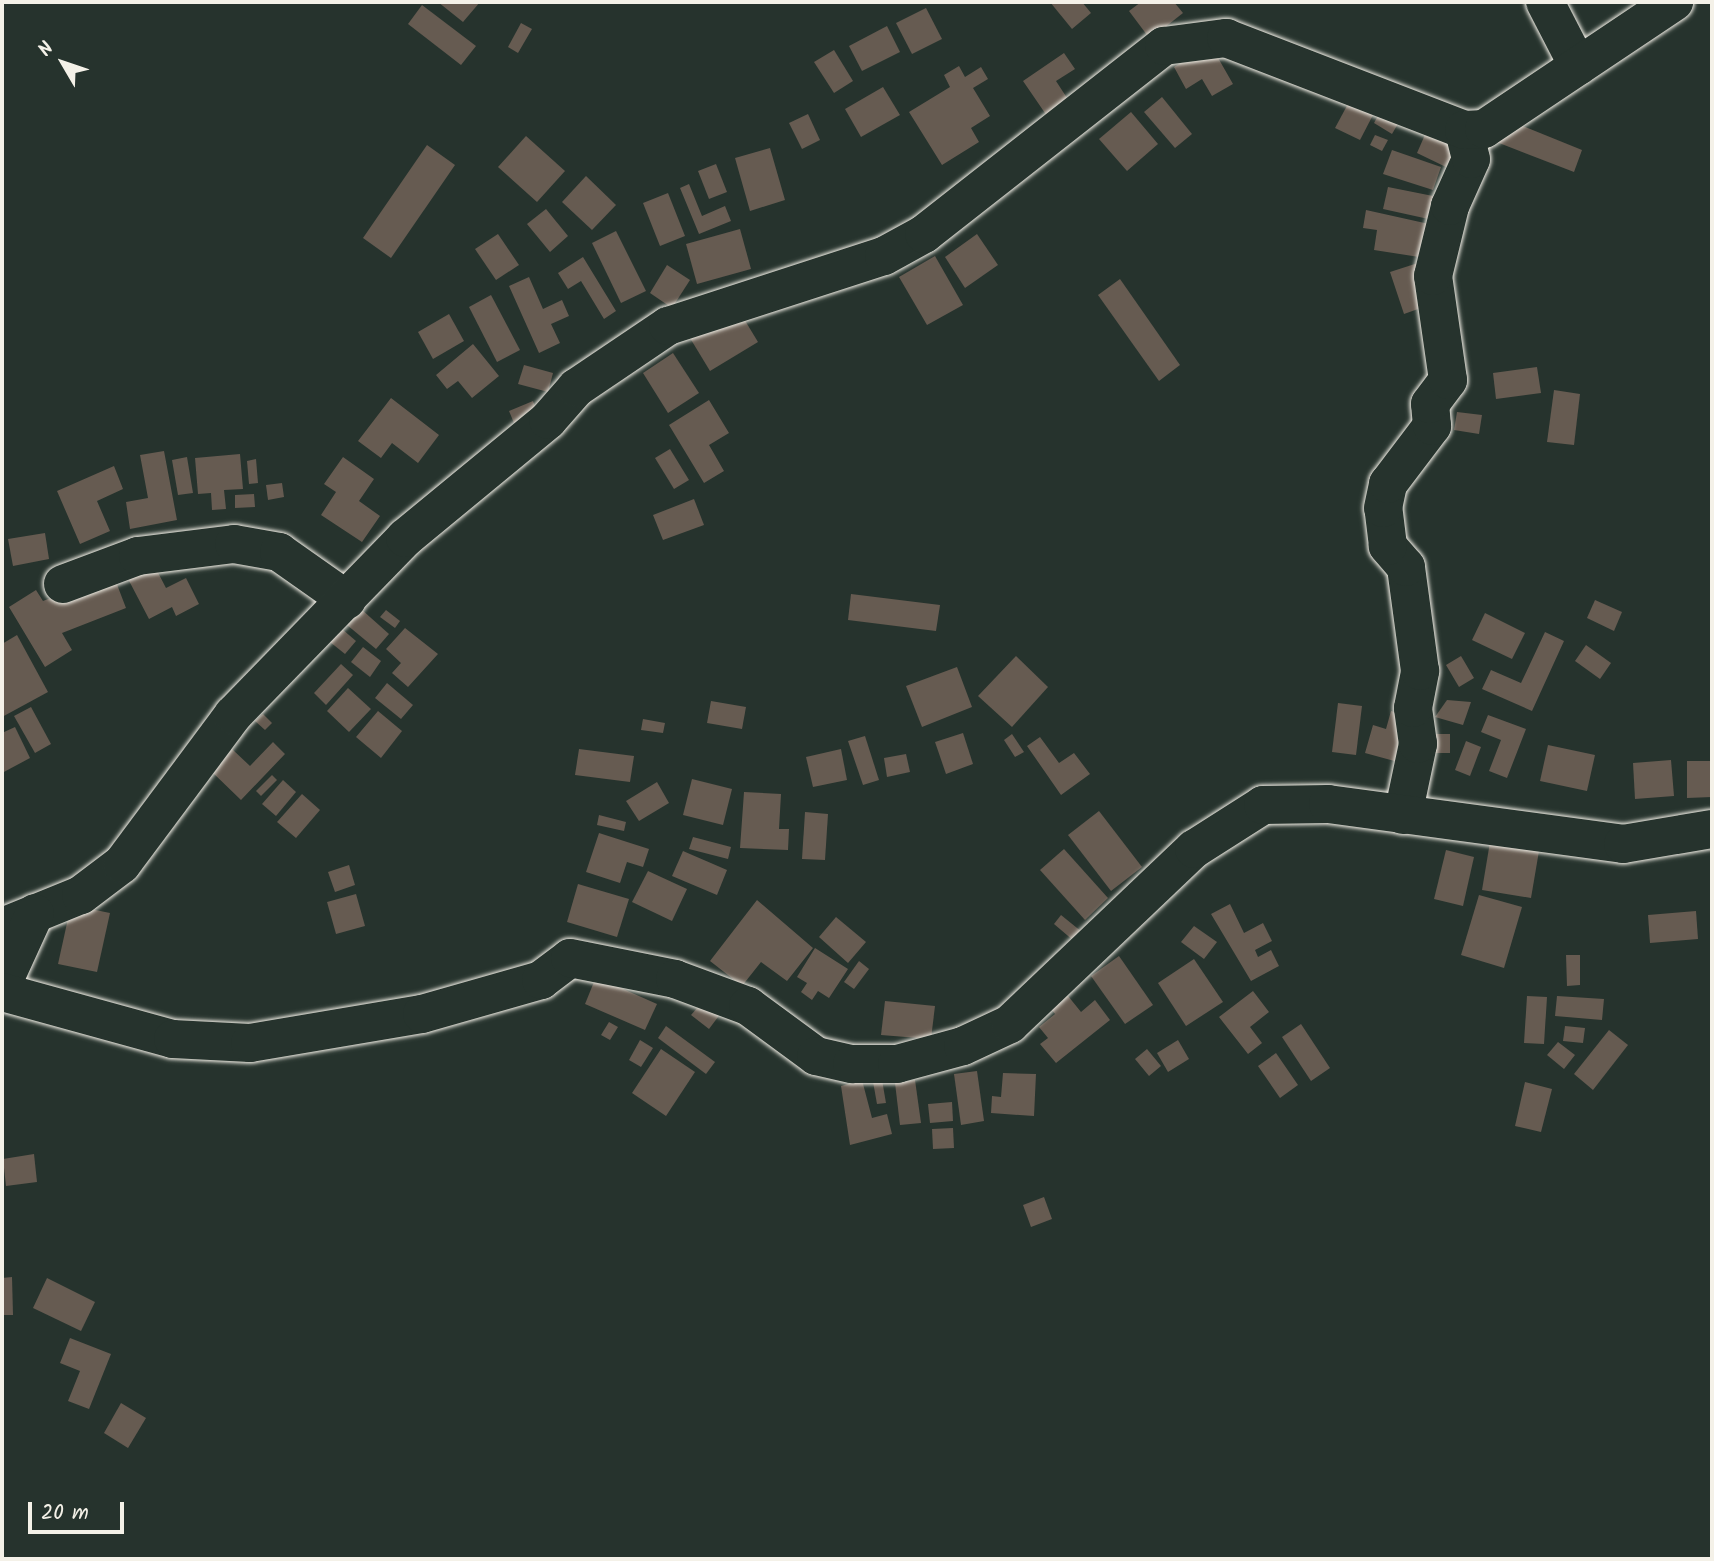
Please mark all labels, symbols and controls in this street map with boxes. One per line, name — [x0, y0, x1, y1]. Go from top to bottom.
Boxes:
north arrow — [28, 28, 98, 98]
text: N — [31, 36, 62, 64]
scale bar — [32, 1488, 128, 1532]
text: 20 m — [41, 1497, 89, 1530]

